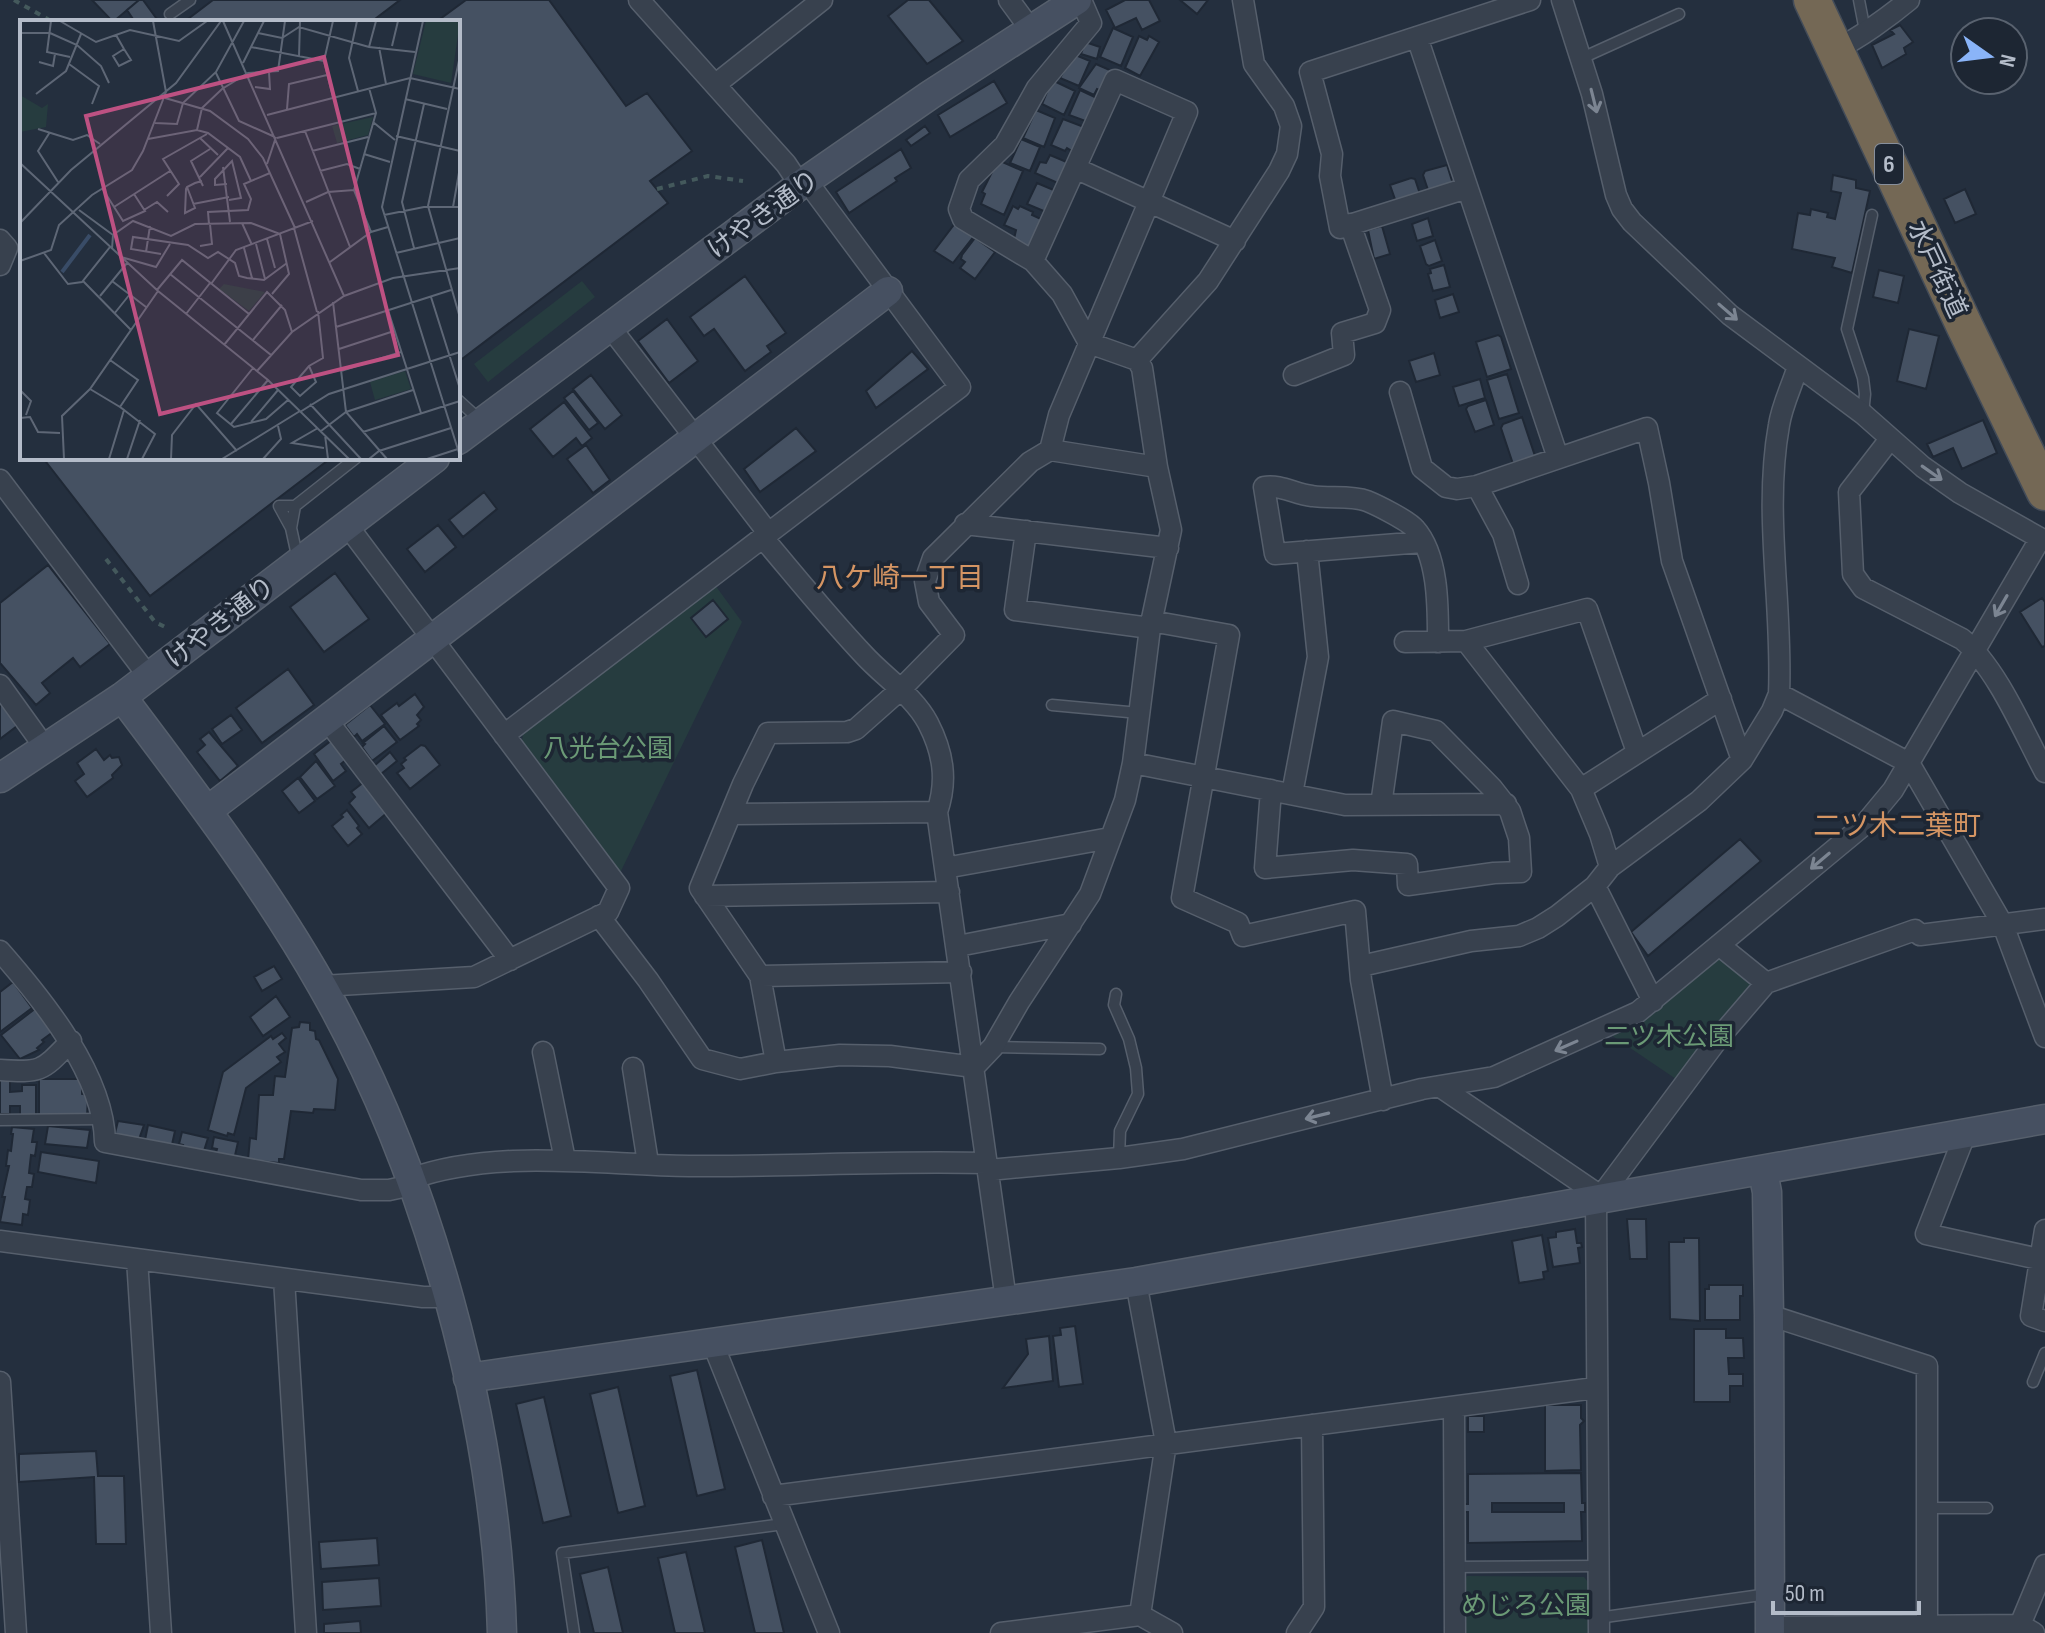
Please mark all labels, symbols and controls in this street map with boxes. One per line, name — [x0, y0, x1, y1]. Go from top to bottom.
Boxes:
north arrow — [1949, 16, 2029, 96]
inset map — [20, 20, 460, 460]
text: N — [1992, 52, 2021, 69]
one-way arrow — [1587, 88, 1602, 114]
road number: 6 — [1875, 144, 1903, 184]
street label: けやき通り — [702, 164, 826, 266]
street label: 水戸街道 — [1901, 216, 1973, 323]
one-way arrow — [1717, 303, 1737, 321]
one-way arrow — [1921, 465, 1943, 481]
district label: 八ケ崎一丁目 — [816, 562, 984, 595]
street label: けやき通り — [160, 571, 282, 675]
one-way arrow — [1993, 594, 2009, 617]
park label: 八光台公園 — [543, 734, 673, 765]
district label: 二ツ木二葉町 — [1813, 810, 1981, 843]
one-way arrow — [1810, 852, 1831, 870]
park label: 二ツ木公園 — [1604, 1022, 1734, 1053]
one-way arrow — [1554, 1039, 1578, 1054]
one-way arrow — [1304, 1109, 1330, 1124]
scale bar — [1773, 1565, 1919, 1615]
text: 50 m — [1785, 1579, 1825, 1608]
park label: めじろ公園 — [1461, 1591, 1591, 1622]

